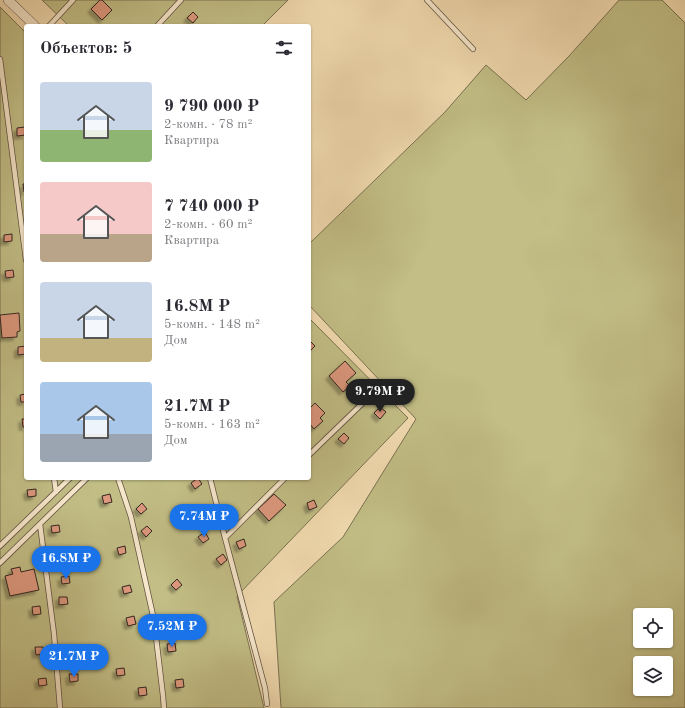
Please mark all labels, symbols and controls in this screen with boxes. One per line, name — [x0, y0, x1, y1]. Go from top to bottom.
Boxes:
icon: filters — [273, 37, 295, 59]
text: Объектов: 5 — [40, 40, 132, 57]
icon: home — [72, 98, 120, 146]
text: 9 790 000 ₽ — [164, 98, 259, 115]
text: 2-комн. · 78 m² — [164, 118, 252, 131]
text: Квартира — [164, 134, 219, 147]
icon: home — [72, 198, 120, 246]
text: 7 740 000 ₽ — [164, 198, 259, 215]
text: 2-комн. · 60 m² — [164, 218, 252, 231]
text: Квартира — [164, 234, 219, 247]
icon: home — [72, 298, 120, 346]
text: 16.8M ₽ — [164, 298, 230, 315]
text: 5-комн. · 148 m² — [164, 318, 260, 331]
text: Дом — [164, 334, 188, 347]
pin: 9.79M ₽ — [343, 379, 417, 413]
text: 9.79M ₽ — [355, 385, 405, 398]
icon: home — [72, 398, 120, 446]
text: 21.7M ₽ — [164, 398, 230, 415]
text: 5-комн. · 163 m² — [164, 418, 260, 431]
text: Дом — [164, 434, 188, 447]
pin: 7.74M ₽ — [167, 504, 241, 538]
text: 7.74M ₽ — [179, 510, 229, 523]
pin: 16.8M ₽ — [29, 546, 103, 580]
text: 16.8M ₽ — [41, 552, 91, 565]
map controls — [633, 608, 673, 696]
button: locate — [633, 608, 673, 648]
pin: 7.52M ₽ — [135, 614, 209, 648]
text: 7.52M ₽ — [147, 620, 197, 633]
pin: 21.7M ₽ — [37, 644, 111, 678]
text: 21.7M ₽ — [49, 650, 99, 663]
button: layers — [633, 656, 673, 696]

